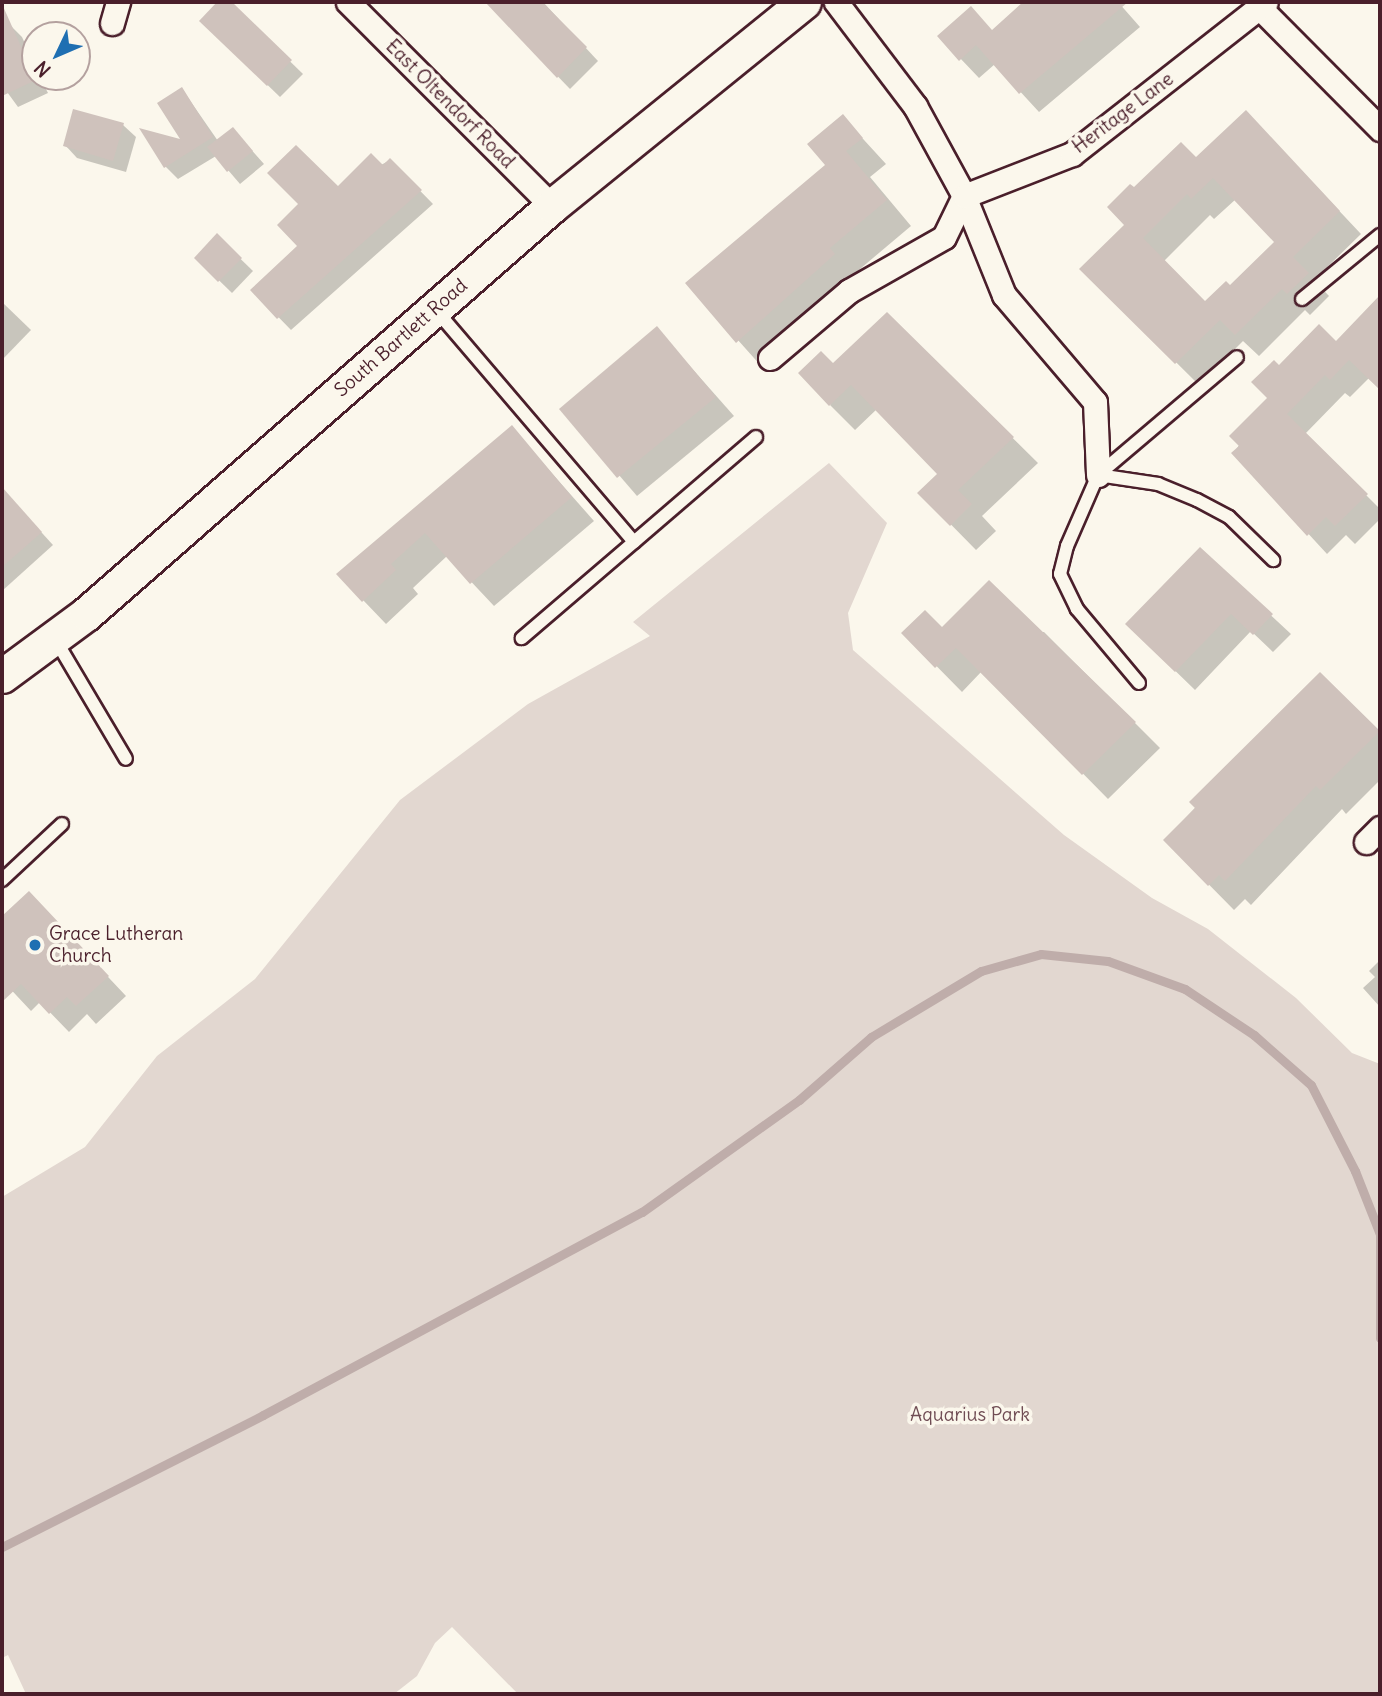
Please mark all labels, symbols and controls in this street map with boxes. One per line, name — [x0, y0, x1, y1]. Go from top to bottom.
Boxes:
north arrow — [21, 21, 91, 91]
street label: East Oltendorf Road — [381, 35, 519, 173]
text: N — [29, 56, 56, 82]
street label: Heritage Lane — [1068, 68, 1178, 158]
street label: South Bartlett Road — [330, 274, 472, 402]
place label: Grace Lutheran Church — [49, 923, 183, 967]
marker: Grace Lutheran Church — [27, 937, 43, 953]
park label: Aquarius Park — [910, 1404, 1030, 1426]

